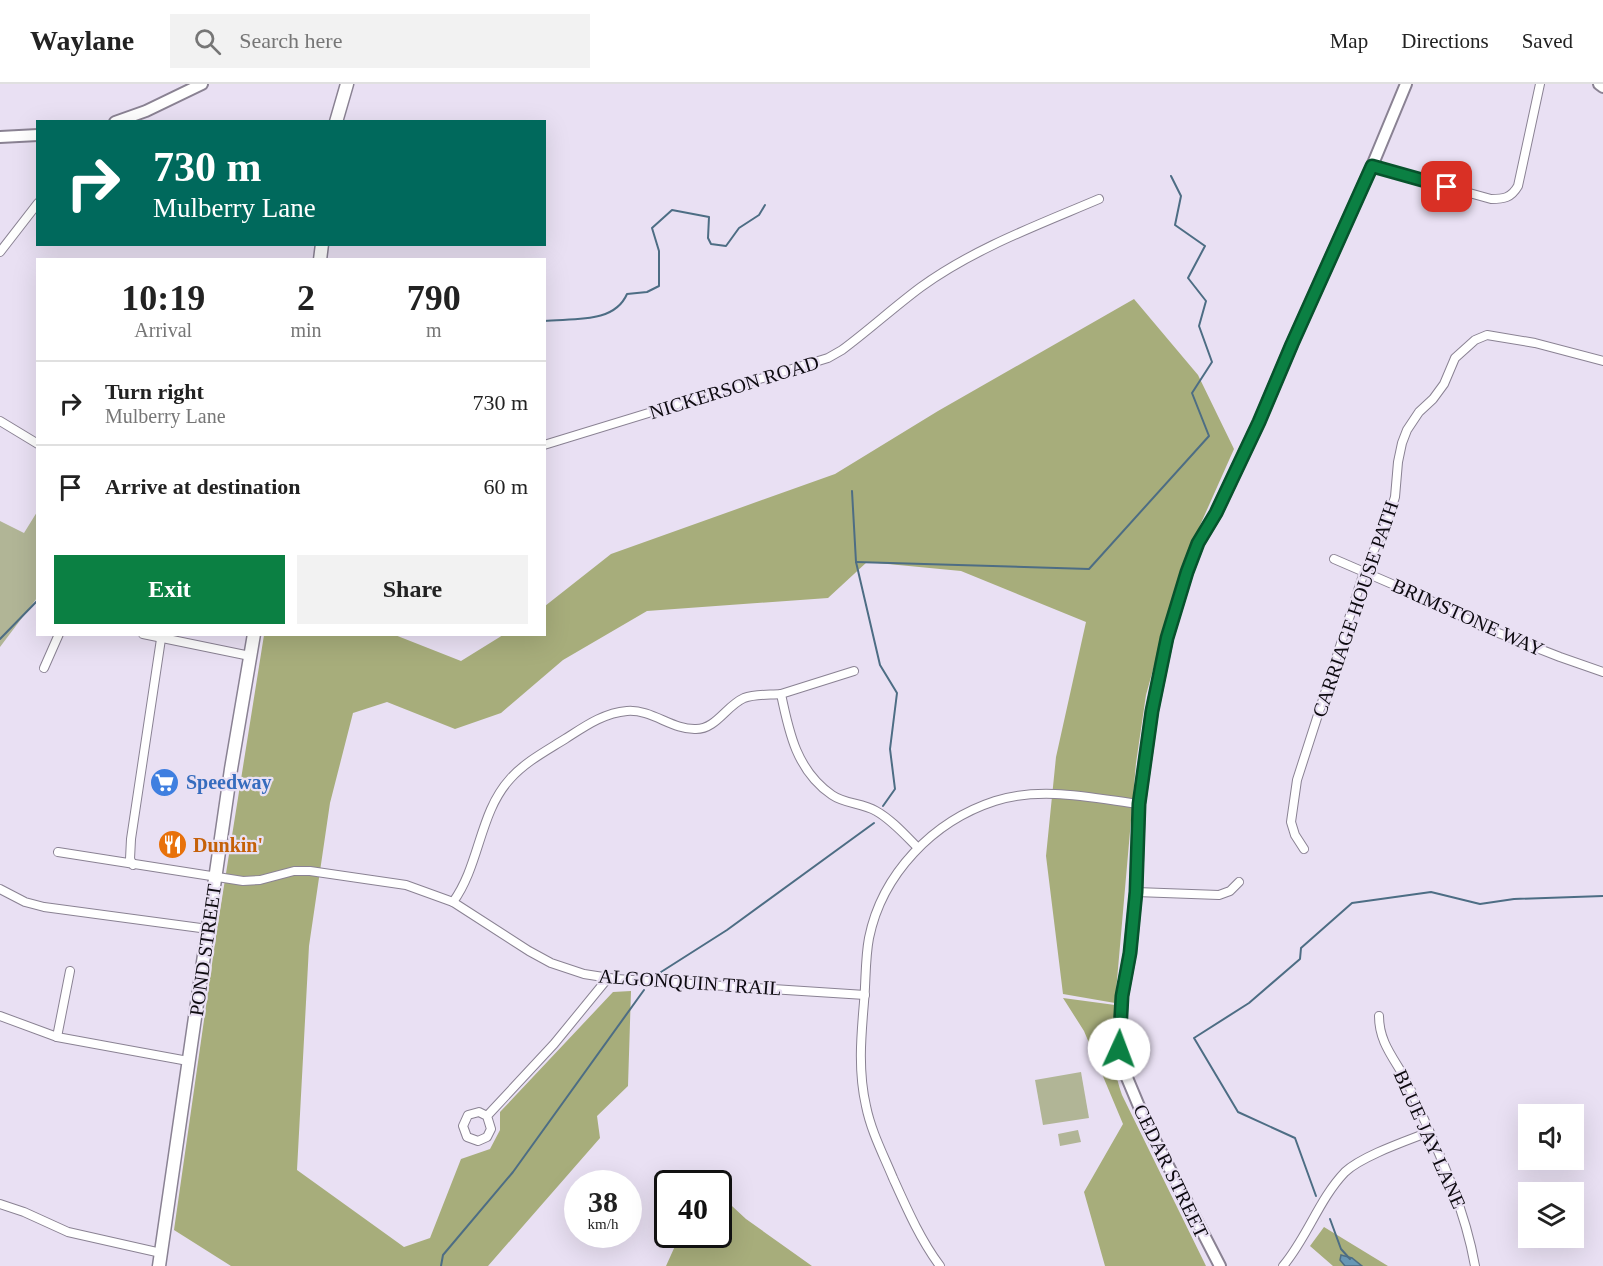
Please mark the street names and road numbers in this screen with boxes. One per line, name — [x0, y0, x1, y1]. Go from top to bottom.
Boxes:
street label: NICKERSON ROAD — [647, 351, 821, 423]
street label: CARRIAGE HOUSE PATH — [1308, 498, 1402, 720]
street label: BRIMSTONE WAY — [1389, 574, 1547, 660]
street label: POND STREET — [185, 883, 225, 1017]
street label: ALGONQUIN TRAIL — [598, 965, 782, 999]
street label: BLUE JAY LANE — [1390, 1066, 1470, 1212]
street label: CEDAR STREET — [1129, 1101, 1213, 1241]

